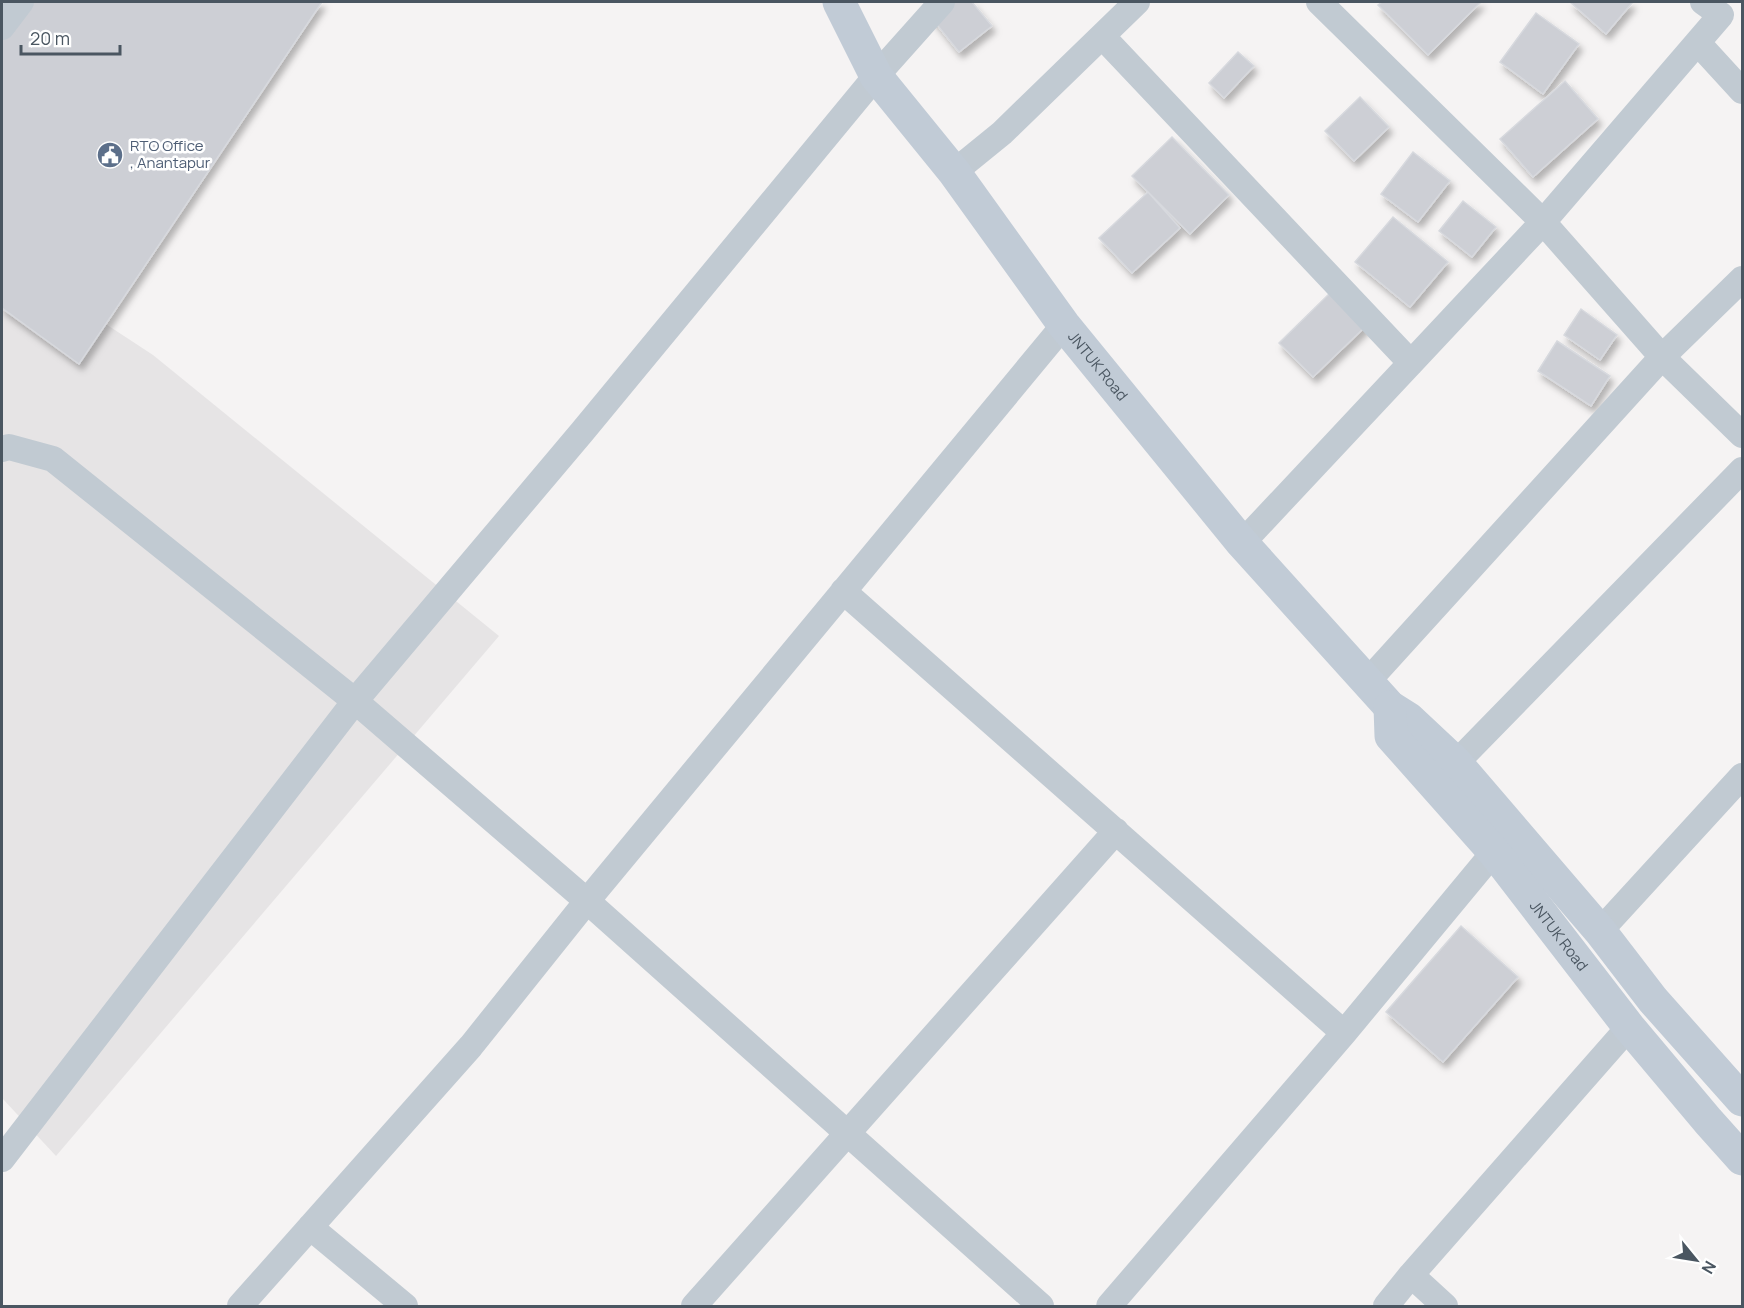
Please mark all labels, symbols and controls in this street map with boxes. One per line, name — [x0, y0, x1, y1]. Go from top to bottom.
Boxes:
scale bar — [21, 18, 120, 56]
text: 20 m — [30, 26, 70, 50]
place label: RTO Office , Anantapur — [130, 135, 211, 173]
public building icon: RTO Office , Anantapur — [95, 140, 125, 170]
street label: JNTUK Road — [1063, 327, 1133, 405]
street label: JNTUK Road — [1525, 896, 1593, 975]
north arrow — [1666, 1230, 1726, 1290]
text: N — [1697, 1257, 1721, 1278]

